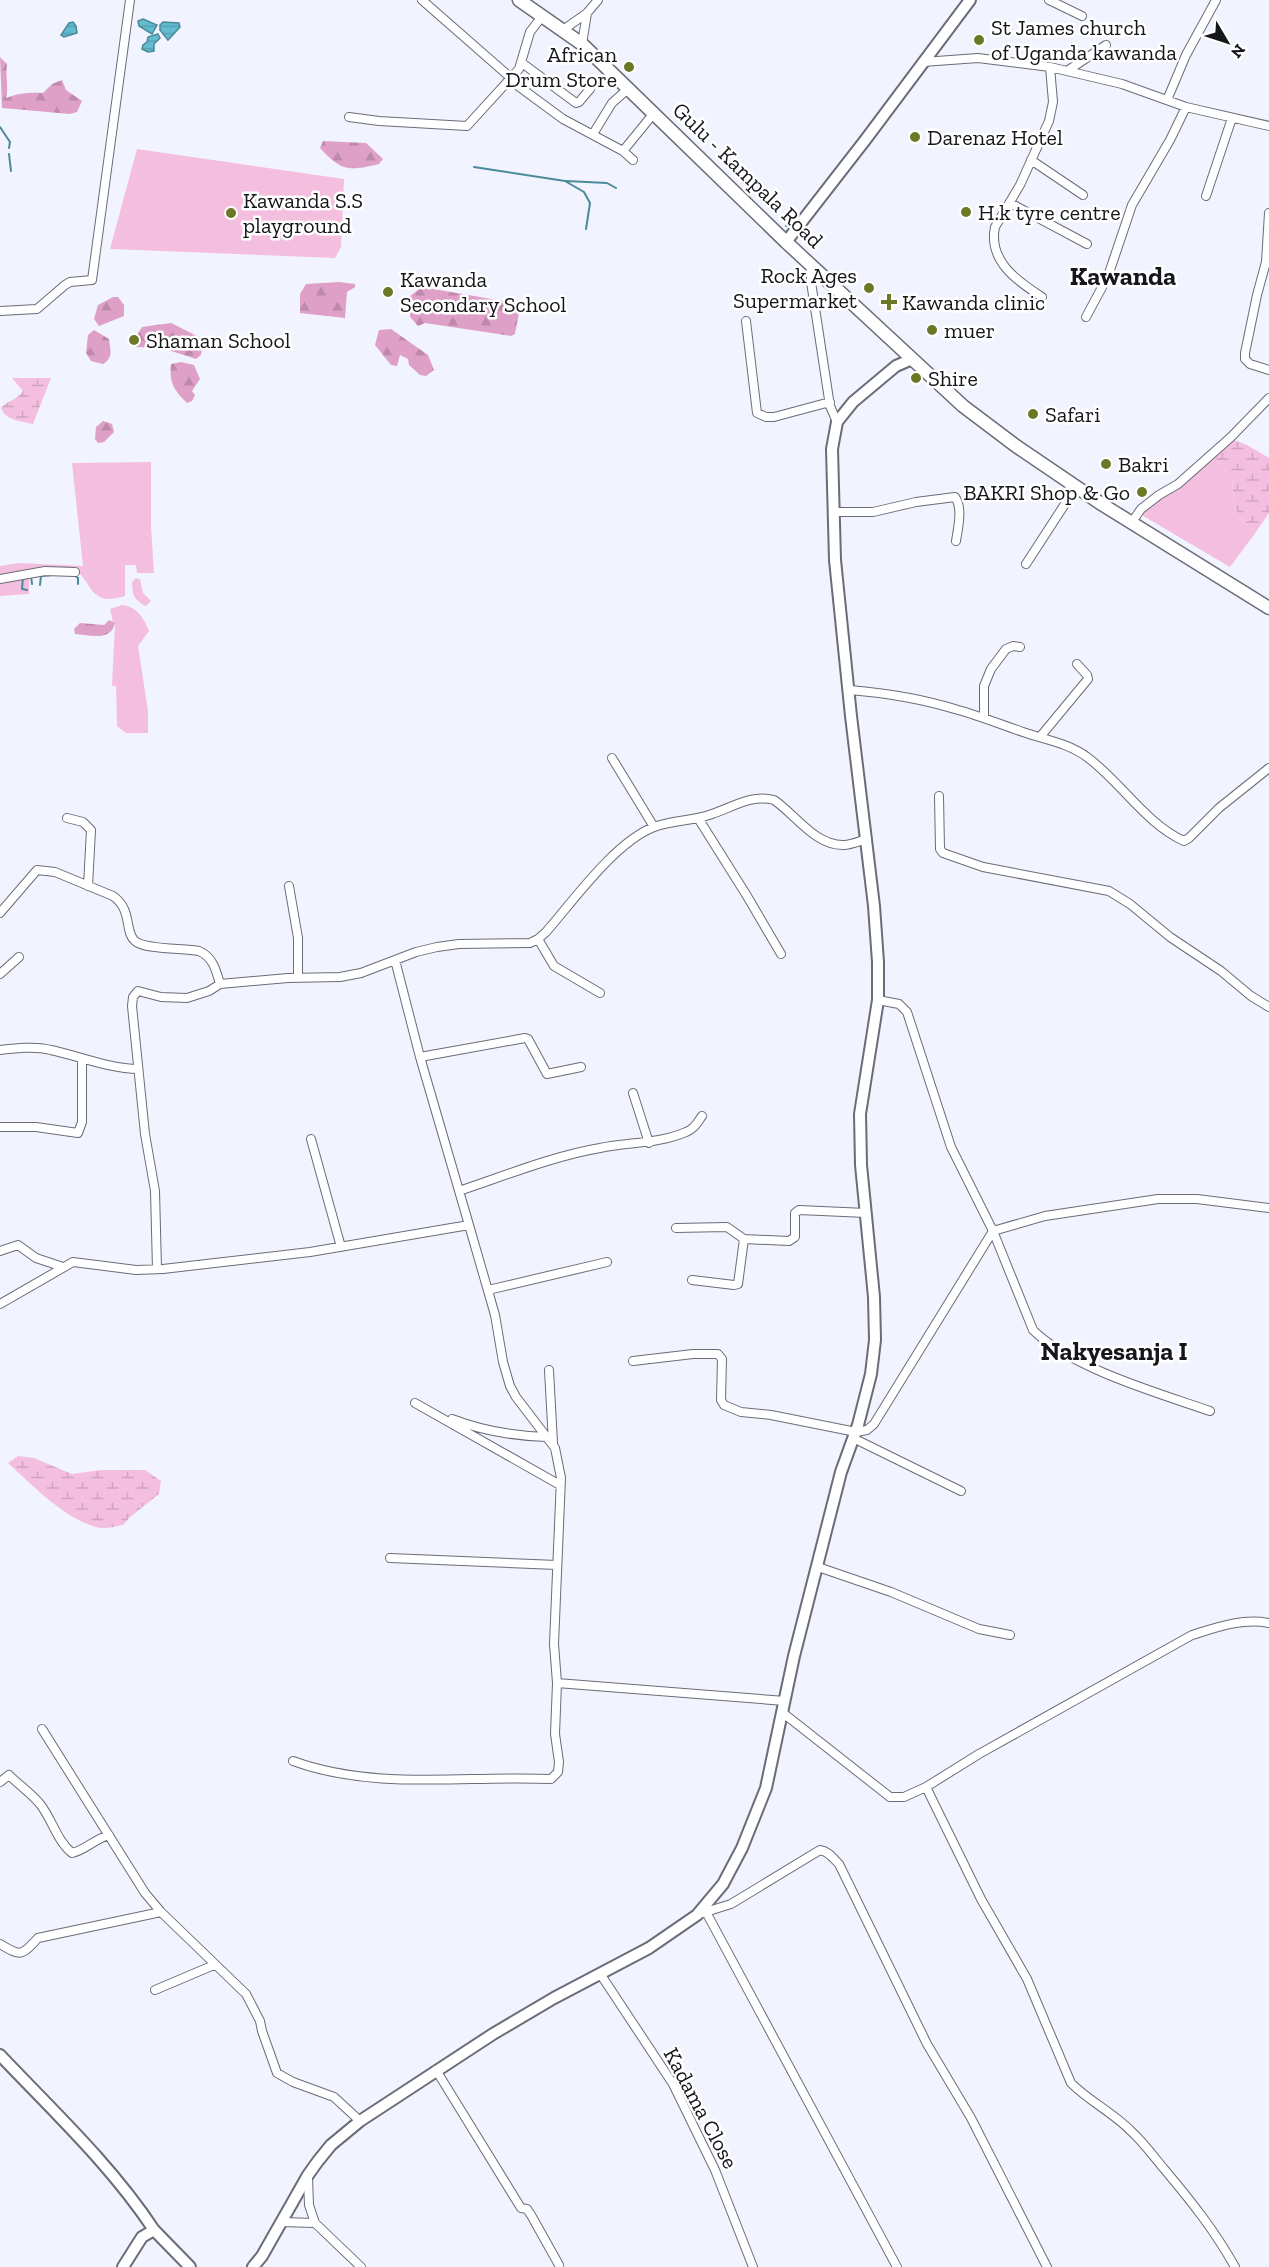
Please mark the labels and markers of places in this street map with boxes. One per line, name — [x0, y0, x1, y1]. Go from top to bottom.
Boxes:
place label: St James church of Uganda kawanda — [991, 14, 1177, 66]
marker: St James church of Uganda kawanda — [972, 33, 986, 47]
place label: African Drum Store — [505, 41, 617, 93]
marker: African Drum Store — [622, 60, 636, 74]
place label: Darenaz Hotel — [927, 124, 1063, 151]
marker: Darenaz Hotel — [908, 130, 922, 144]
place label: Kawanda S.S playground — [243, 187, 363, 239]
place label: H.k tyre centre — [978, 199, 1121, 226]
marker: H.k tyre centre — [959, 205, 973, 219]
marker: Kawanda S.S playground — [224, 206, 238, 220]
place label: Rock Ages Supermarket — [733, 262, 858, 314]
place label: Kawanda Secondary School — [400, 266, 567, 318]
marker: Rock Ages Supermarket — [862, 281, 876, 295]
marker: Kawanda Secondary School — [381, 285, 395, 299]
place label: Kawanda clinic — [902, 289, 1045, 316]
marker: Kawanda clinic — [880, 293, 898, 311]
place label: muer — [944, 317, 995, 344]
marker: muer — [925, 323, 939, 337]
place label: Shaman School — [146, 327, 291, 354]
marker: Shaman School — [127, 333, 141, 347]
place label: Shire — [928, 365, 978, 392]
marker: Shire — [909, 371, 923, 385]
place label: Safari — [1045, 401, 1100, 428]
marker: Safari — [1026, 407, 1040, 421]
place label: Bakri — [1118, 451, 1169, 478]
marker: Bakri — [1099, 457, 1113, 471]
place label: BAKRI Shop & Go — [963, 479, 1130, 506]
marker: BAKRI Shop & Go — [1135, 485, 1149, 499]

